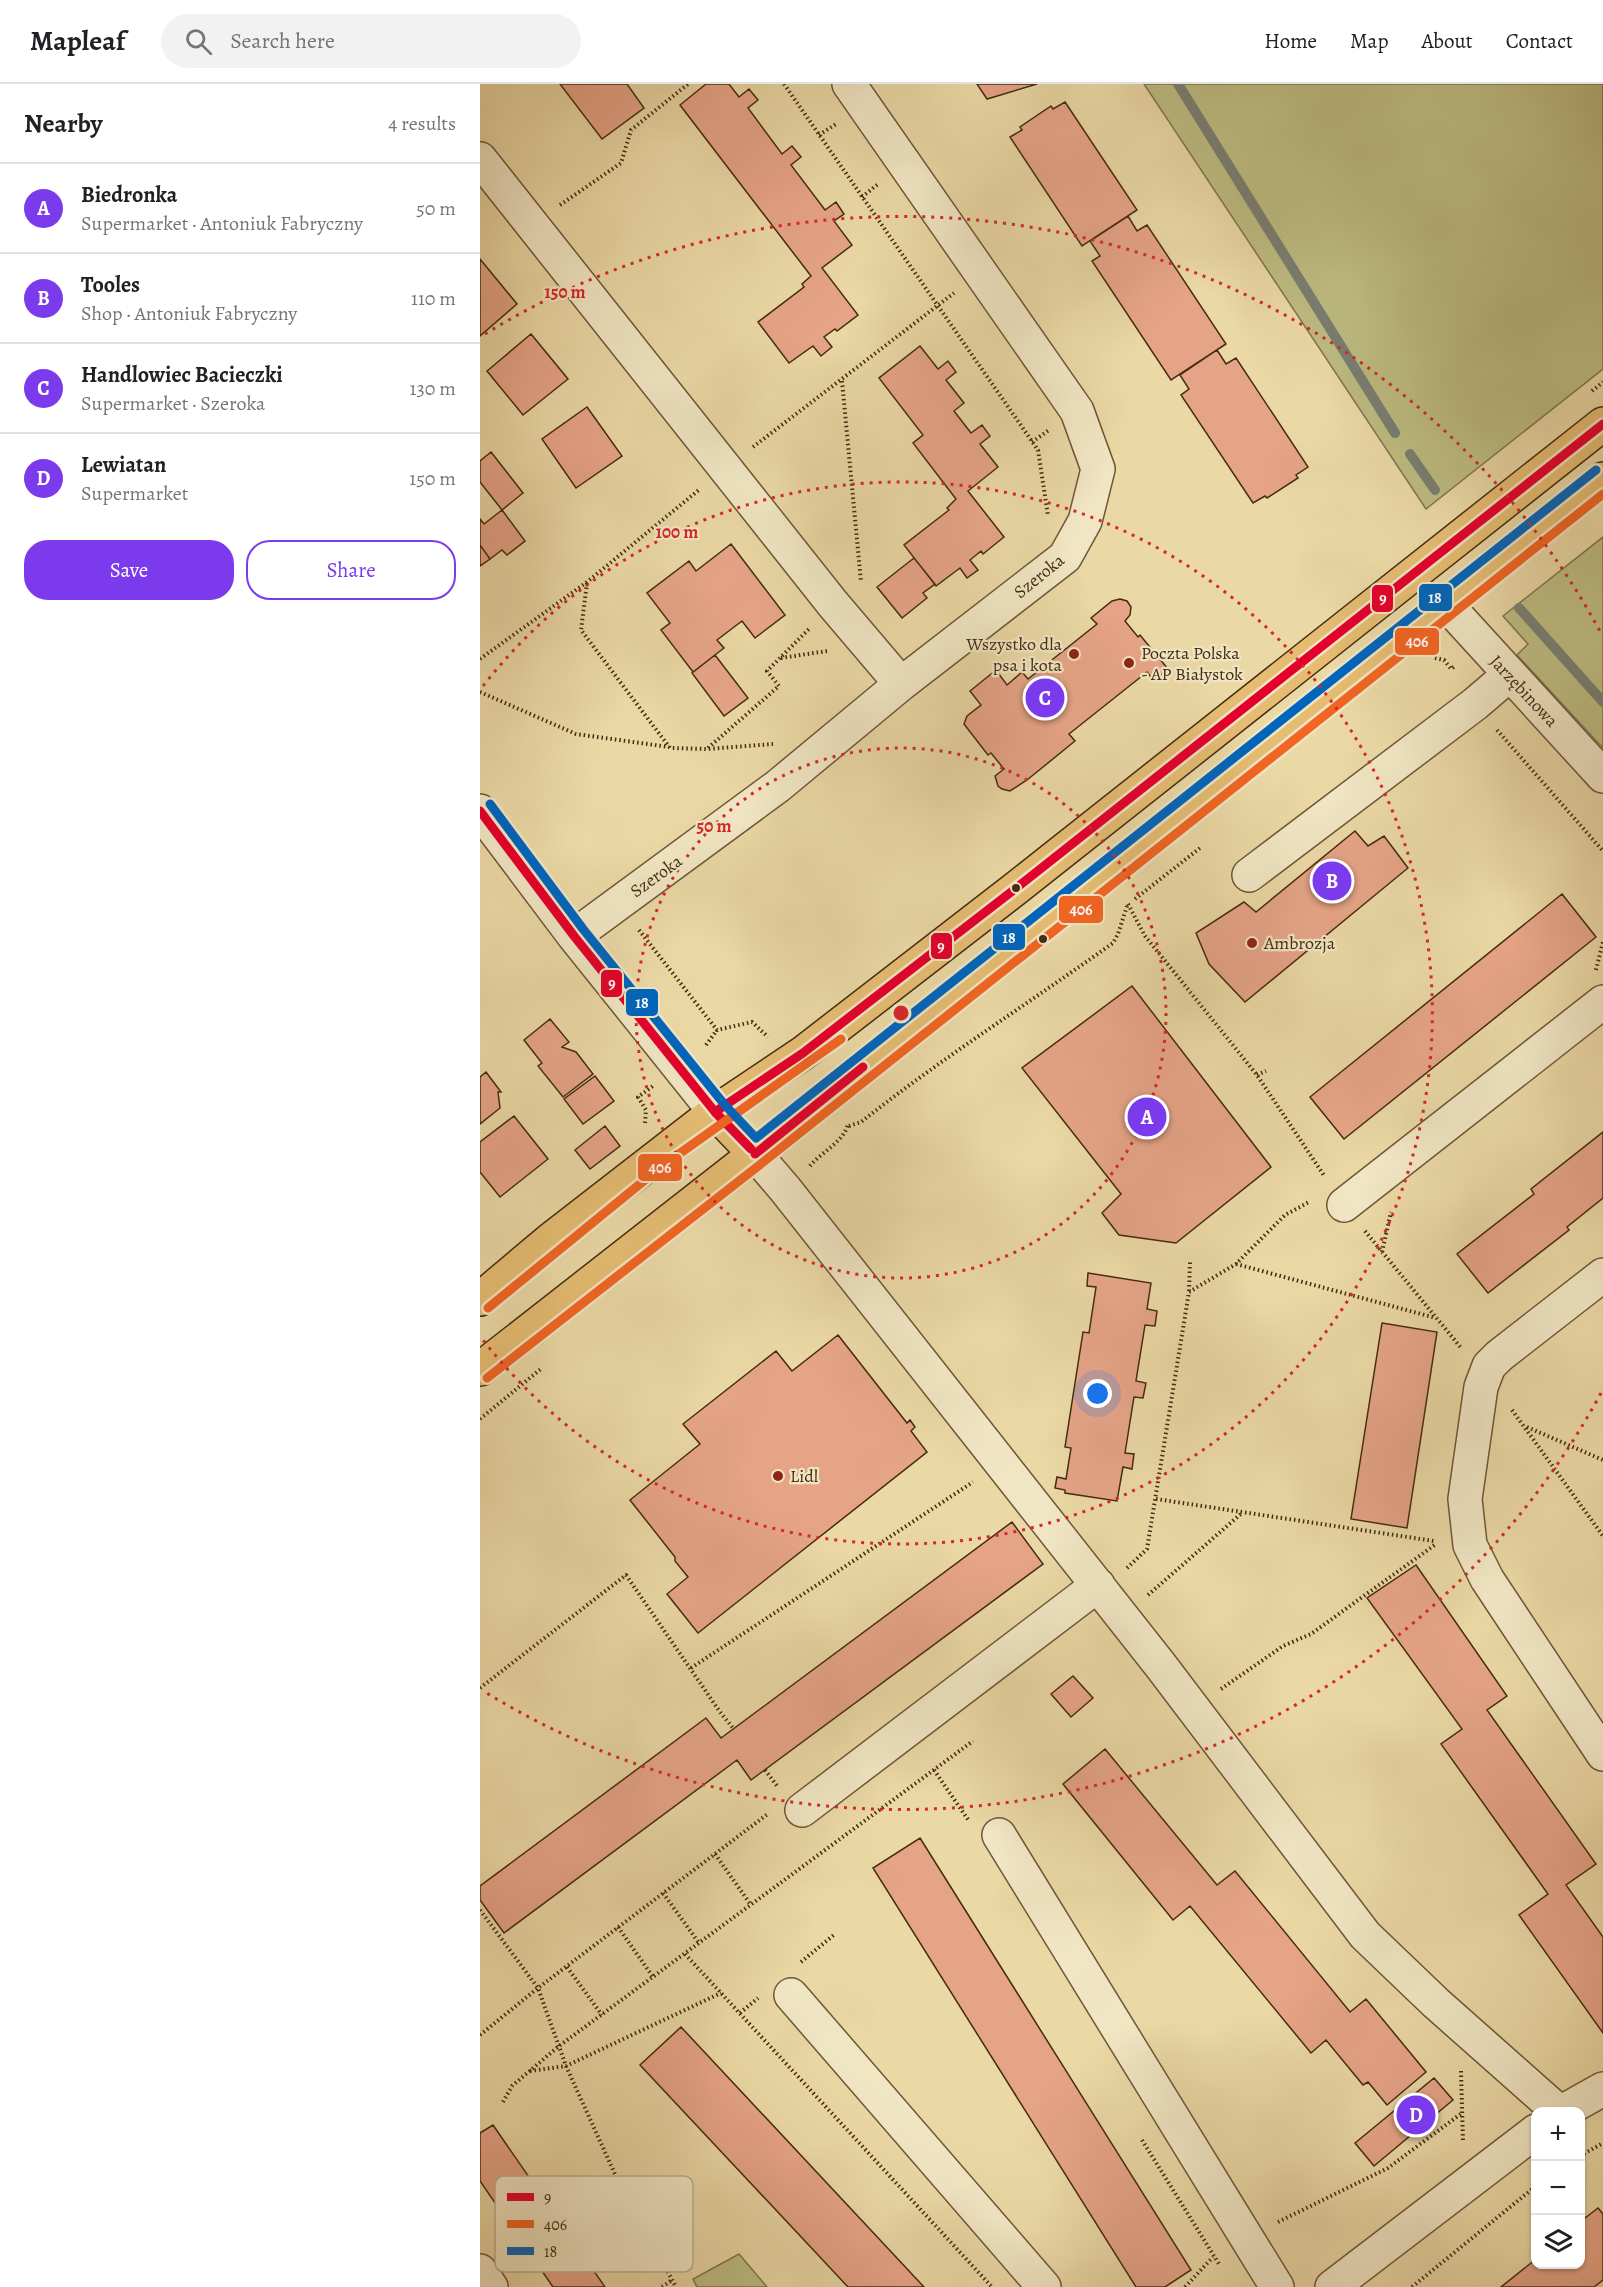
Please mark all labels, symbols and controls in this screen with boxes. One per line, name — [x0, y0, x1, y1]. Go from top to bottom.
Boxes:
search box — [161, 14, 581, 68]
text: Mapleaf — [30, 22, 125, 60]
icon: search — [182, 25, 215, 58]
text: Search here — [230, 26, 335, 56]
text: Home — [1264, 27, 1317, 55]
text: Map — [1350, 27, 1388, 55]
text: About — [1421, 27, 1473, 55]
text: Contact — [1506, 27, 1573, 55]
text: Nearby — [24, 106, 103, 141]
text: 4 results — [388, 110, 456, 137]
text: Biedronka — [81, 180, 177, 210]
text: A — [37, 195, 50, 222]
text: 50 m — [416, 195, 456, 222]
text: Supermarket · Antoniuk Fabryczny — [81, 210, 363, 237]
text: Tooles — [81, 270, 140, 300]
text: 150 m — [544, 280, 586, 304]
text: B — [37, 285, 50, 312]
text: 110 m — [411, 285, 456, 312]
text: Shop · Antoniuk Fabryczny — [81, 300, 297, 327]
text: Handlowiec Bacieczki — [81, 360, 283, 390]
text: C — [37, 375, 50, 402]
text: 130 m — [410, 375, 456, 402]
text: Supermarket · Szeroka — [81, 390, 265, 417]
text: Lewiatan — [81, 450, 166, 480]
text: D — [37, 465, 50, 492]
text: 150 m — [409, 465, 456, 492]
text: Supermarket — [81, 480, 188, 507]
text: 100 m — [656, 520, 698, 544]
button: Save — [24, 540, 234, 600]
button: Share — [246, 540, 456, 600]
street label: Szeroka — [1009, 548, 1070, 604]
line badge: 18 — [1418, 583, 1453, 612]
line badge: 9 — [1371, 584, 1394, 613]
text: 18 — [1428, 587, 1442, 609]
text: 9 — [1379, 588, 1387, 610]
line badge: 406 — [1394, 627, 1440, 656]
text: 406 — [1405, 631, 1429, 653]
place label: Wszystko dla psa i kota — [965, 632, 1063, 677]
place label: Poczta Polska - AP Białystok — [1141, 641, 1243, 686]
marker: Wszystko dla psa i kota — [1067, 647, 1081, 661]
street label: Jarzębinowa — [1484, 650, 1564, 733]
marker: Poczta Polska - AP Białystok — [1122, 656, 1136, 670]
pin: C — [1026, 676, 1064, 720]
text: 50 m — [697, 814, 731, 838]
street label: Szeroka — [625, 849, 687, 903]
pin: B — [1312, 858, 1352, 904]
unlabelled marker — [1010, 882, 1022, 894]
line badge: 406 — [1058, 895, 1104, 924]
text: 406 — [1069, 899, 1093, 921]
line badge: 18 — [992, 923, 1026, 951]
text: 18 — [1002, 927, 1016, 949]
place label: Ambrozja — [1263, 931, 1336, 955]
line badge: 9 — [930, 932, 953, 960]
unlabelled marker — [1037, 933, 1049, 945]
text: 9 — [937, 936, 945, 958]
marker: Ambrozja — [1245, 936, 1259, 950]
line badge: 9 — [600, 969, 623, 998]
text: 9 — [608, 973, 616, 995]
line badge: 18 — [625, 988, 659, 1017]
text: 18 — [635, 992, 649, 1014]
centre of rings — [891, 1003, 911, 1023]
pin: A — [1128, 1094, 1166, 1140]
line badge: 406 — [637, 1153, 683, 1182]
text: 406 — [648, 1157, 672, 1179]
your location — [1083, 1379, 1112, 1408]
place label: Lidl — [790, 1464, 819, 1488]
marker: Lidl — [771, 1469, 785, 1483]
pin: D — [1396, 2092, 1436, 2138]
map controls — [1531, 2107, 1585, 2269]
button: + — [1531, 2107, 1585, 2161]
button: − — [1531, 2161, 1585, 2215]
legend — [495, 2176, 693, 2272]
text: 9 — [544, 2187, 551, 2209]
text: 406 — [544, 2214, 567, 2236]
button: layers — [1531, 2215, 1585, 2269]
text: 18 — [544, 2241, 557, 2263]

